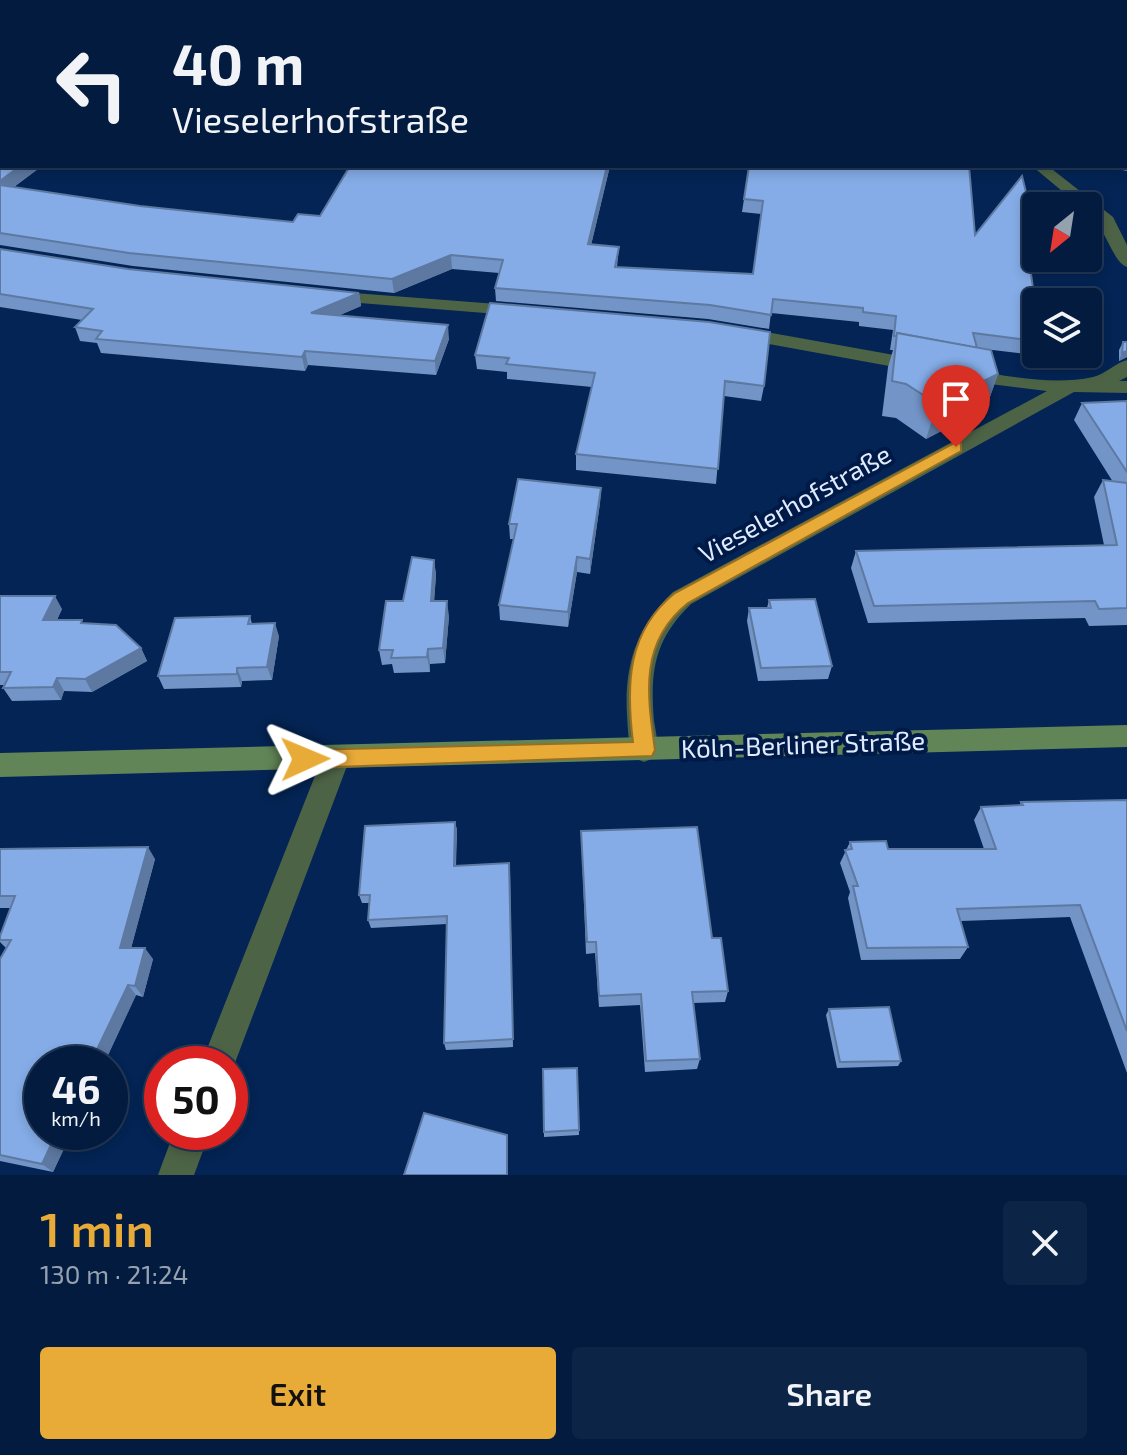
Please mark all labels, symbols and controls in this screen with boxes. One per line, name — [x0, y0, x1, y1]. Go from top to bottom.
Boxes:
text: 40 m — [172, 29, 304, 96]
icon: left — [40, 32, 144, 136]
text: Vieselerhofstraße — [172, 97, 469, 140]
north arrow — [1022, 192, 1102, 272]
map controls — [1022, 192, 1102, 368]
button: layers — [1022, 288, 1102, 368]
pin — [922, 365, 990, 447]
icon: arrive — [934, 377, 978, 421]
street label: Vieselerhofstraße — [693, 437, 896, 568]
position arrow — [263, 717, 347, 801]
street label: Köln-Berliner Straße — [680, 724, 926, 763]
speed limit sign: 50 — [144, 1046, 248, 1150]
text: 46 — [51, 1064, 101, 1112]
text: km/h — [51, 1106, 101, 1130]
text: 1 min — [40, 1199, 154, 1257]
button: close — [1003, 1201, 1087, 1285]
text: 130 m · 21:24 — [40, 1258, 189, 1289]
button: Exit — [40, 1347, 556, 1439]
button: Share — [572, 1347, 1087, 1439]

